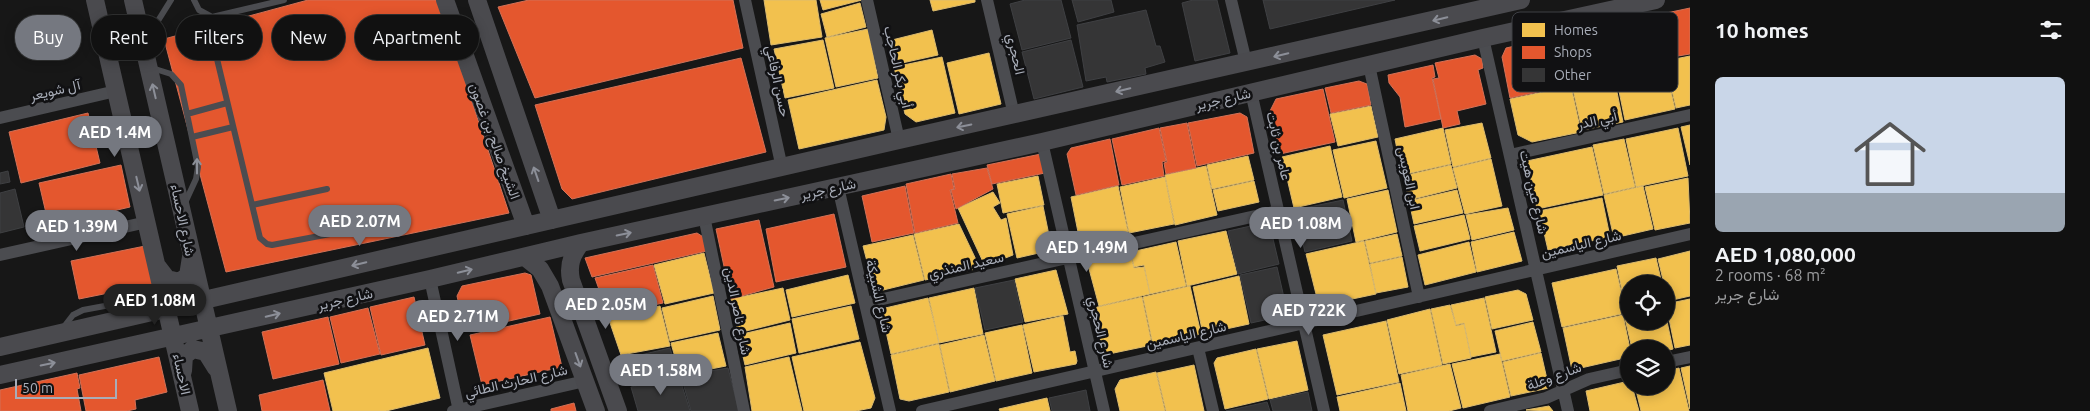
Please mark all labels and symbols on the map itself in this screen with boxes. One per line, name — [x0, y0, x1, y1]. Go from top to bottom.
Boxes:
legend — [1512, 12, 1678, 92]
one-way arrow — [1432, 15, 1448, 24]
text: Homes — [1554, 22, 1598, 38]
street label: أبي بكر الحاجب — [877, 24, 915, 110]
street label: الحجري — [1000, 32, 1028, 77]
street label: حسن الرفاعي — [759, 44, 793, 119]
text: Shops — [1554, 44, 1592, 60]
one-way arrow — [1274, 50, 1290, 60]
text: Other — [1554, 67, 1592, 83]
street label: آل شويعر — [27, 76, 84, 106]
street label: الشيخ صالح بن غصون — [464, 81, 523, 202]
one-way arrow — [149, 83, 158, 99]
street label: شارع جرير — [1193, 85, 1253, 116]
one-way arrow — [1115, 86, 1131, 96]
street label: أبي الدر — [1575, 108, 1619, 136]
street label: عامر بن ثابت — [1262, 110, 1295, 182]
pin: AED 1.4M — [63, 116, 167, 158]
one-way arrow — [957, 122, 973, 131]
street label: ابن العويس — [1394, 145, 1423, 211]
street label: شارع عين هيت — [1514, 149, 1551, 236]
one-way arrow — [192, 158, 202, 174]
one-way arrow — [531, 166, 540, 182]
one-way arrow — [134, 175, 143, 191]
street label: شارع جرير — [798, 175, 858, 206]
street label: شارع الاحساء — [165, 183, 198, 258]
one-way arrow — [774, 194, 790, 203]
pin: AED 2.07M — [303, 204, 417, 247]
pin: AED 1.08M — [1244, 206, 1358, 249]
pin: AED 1.39M — [20, 210, 134, 252]
street label: شارع الياسمين — [1539, 227, 1623, 264]
one-way arrow — [615, 229, 631, 238]
pin: AED 1.49M — [1030, 230, 1144, 273]
street label: سعيد المنذري — [927, 249, 1006, 285]
street label: شارع الشبيكة — [860, 258, 895, 335]
one-way arrow — [351, 260, 367, 269]
one-way arrow — [457, 266, 473, 275]
street label: شارع ناصر الدين — [719, 266, 754, 357]
pin: AED 1.08M — [98, 284, 212, 326]
street label: شارع جرير — [315, 285, 375, 316]
pin: AED 2.05M — [549, 288, 663, 330]
pin: AED 722K — [1257, 294, 1361, 336]
street label: شارع الحجري — [1081, 295, 1117, 370]
pin: AED 2.71M — [401, 300, 515, 342]
one-way arrow — [264, 310, 280, 319]
street label: شارع الياسمين — [1144, 318, 1228, 355]
street label: الاحساء — [170, 352, 194, 396]
one-way arrow — [574, 352, 583, 368]
pin: AED 1.58M — [604, 354, 718, 396]
one-way arrow — [39, 359, 55, 369]
street label: شارع وعلة — [1525, 359, 1584, 396]
street label: شارع الحارث الطائي — [463, 361, 570, 404]
scale bar — [15, 376, 118, 399]

